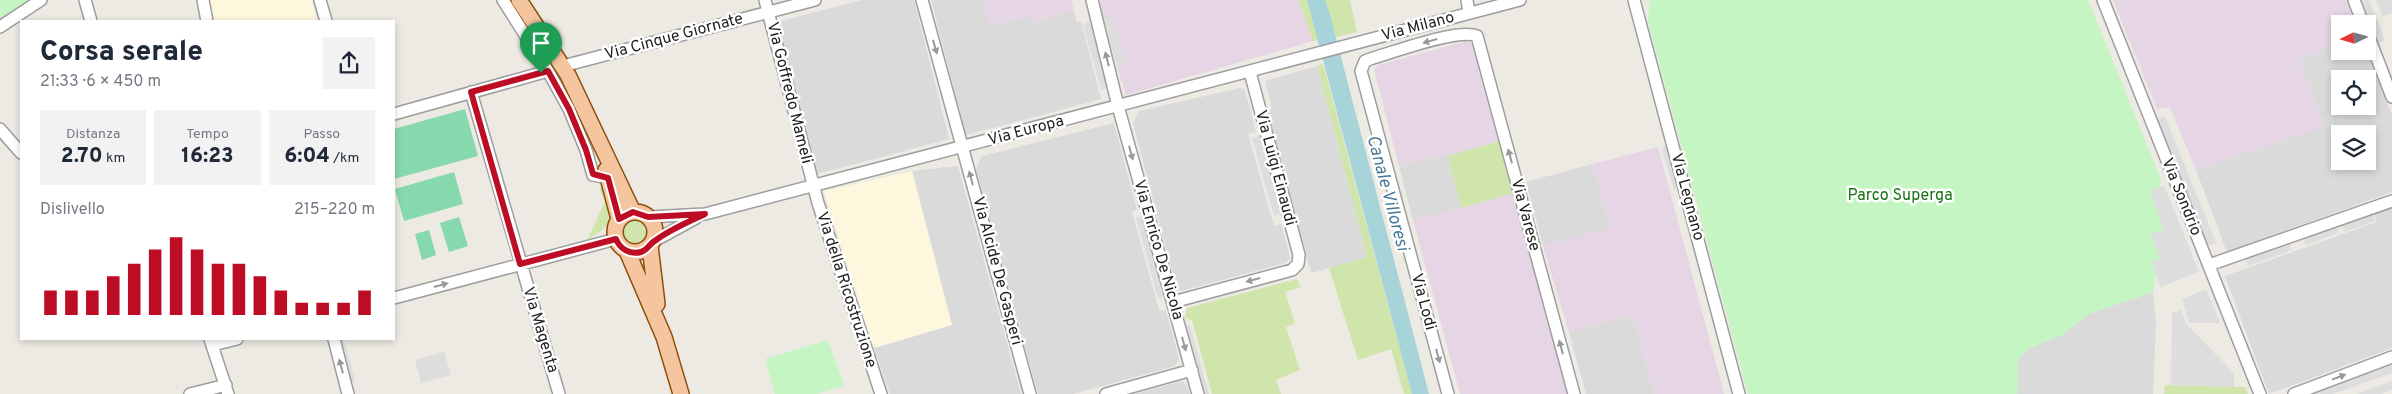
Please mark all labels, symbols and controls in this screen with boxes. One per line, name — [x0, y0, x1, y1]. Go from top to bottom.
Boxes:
street label: Via Milano — [1379, 8, 1457, 46]
street label: Via Cinque Giornate — [603, 9, 745, 65]
north arrow — [2331, 15, 2376, 60]
map controls — [2331, 15, 2376, 170]
street label: Via Goffredo Mameli — [762, 20, 816, 166]
pin — [520, 22, 562, 73]
icon: arrive — [527, 29, 555, 57]
text: Corsa serale — [40, 35, 203, 71]
button: share — [323, 37, 375, 89]
one-way arrow — [1422, 38, 1437, 46]
one-way arrow — [932, 40, 940, 55]
one-way arrow — [1103, 51, 1111, 67]
button: locate — [2331, 70, 2376, 115]
text: 21:33 · 6 × 450 m — [40, 72, 161, 92]
street label: Via Luigi Einaudi — [1250, 108, 1300, 228]
street label: Via Europa — [986, 111, 1066, 151]
button: layers — [2331, 125, 2376, 170]
text: Distanza — [66, 126, 120, 143]
text: Tempo — [186, 126, 229, 143]
text: Passo — [303, 126, 340, 143]
water label: Canale Villoresi — [1360, 133, 1414, 255]
text: 2.70 — [61, 143, 103, 170]
text: 16:23 — [181, 143, 234, 170]
text: 6:04 — [284, 143, 330, 170]
one-way arrow — [1128, 146, 1136, 161]
one-way arrow — [1505, 149, 1513, 164]
text: km — [103, 150, 125, 167]
text: /km — [330, 150, 359, 167]
street label: Via Legnano — [1666, 151, 1708, 243]
street label: Via Sondrio — [2156, 155, 2206, 239]
one-way arrow — [967, 171, 975, 186]
street label: Via Varese — [1506, 177, 1544, 253]
street label: Via Enrico De Nicola — [1128, 178, 1188, 322]
park label: Parco Superga — [1847, 186, 1953, 206]
street label: Via Alcide De Gasperi — [968, 195, 1026, 347]
text: Dislivello — [40, 200, 105, 220]
text: 215–220 m — [294, 200, 375, 220]
street label: Via della Ricostruzione — [811, 209, 881, 371]
street label: Via Lodi — [1406, 271, 1440, 333]
one-way arrow — [1245, 277, 1260, 285]
one-way arrow — [433, 281, 448, 289]
street label: Via Magenta — [518, 285, 562, 375]
one-way arrow — [1180, 336, 1188, 351]
one-way arrow — [1557, 339, 1565, 354]
one-way arrow — [1434, 348, 1442, 363]
one-way arrow — [337, 359, 345, 374]
one-way arrow — [2332, 373, 2347, 381]

